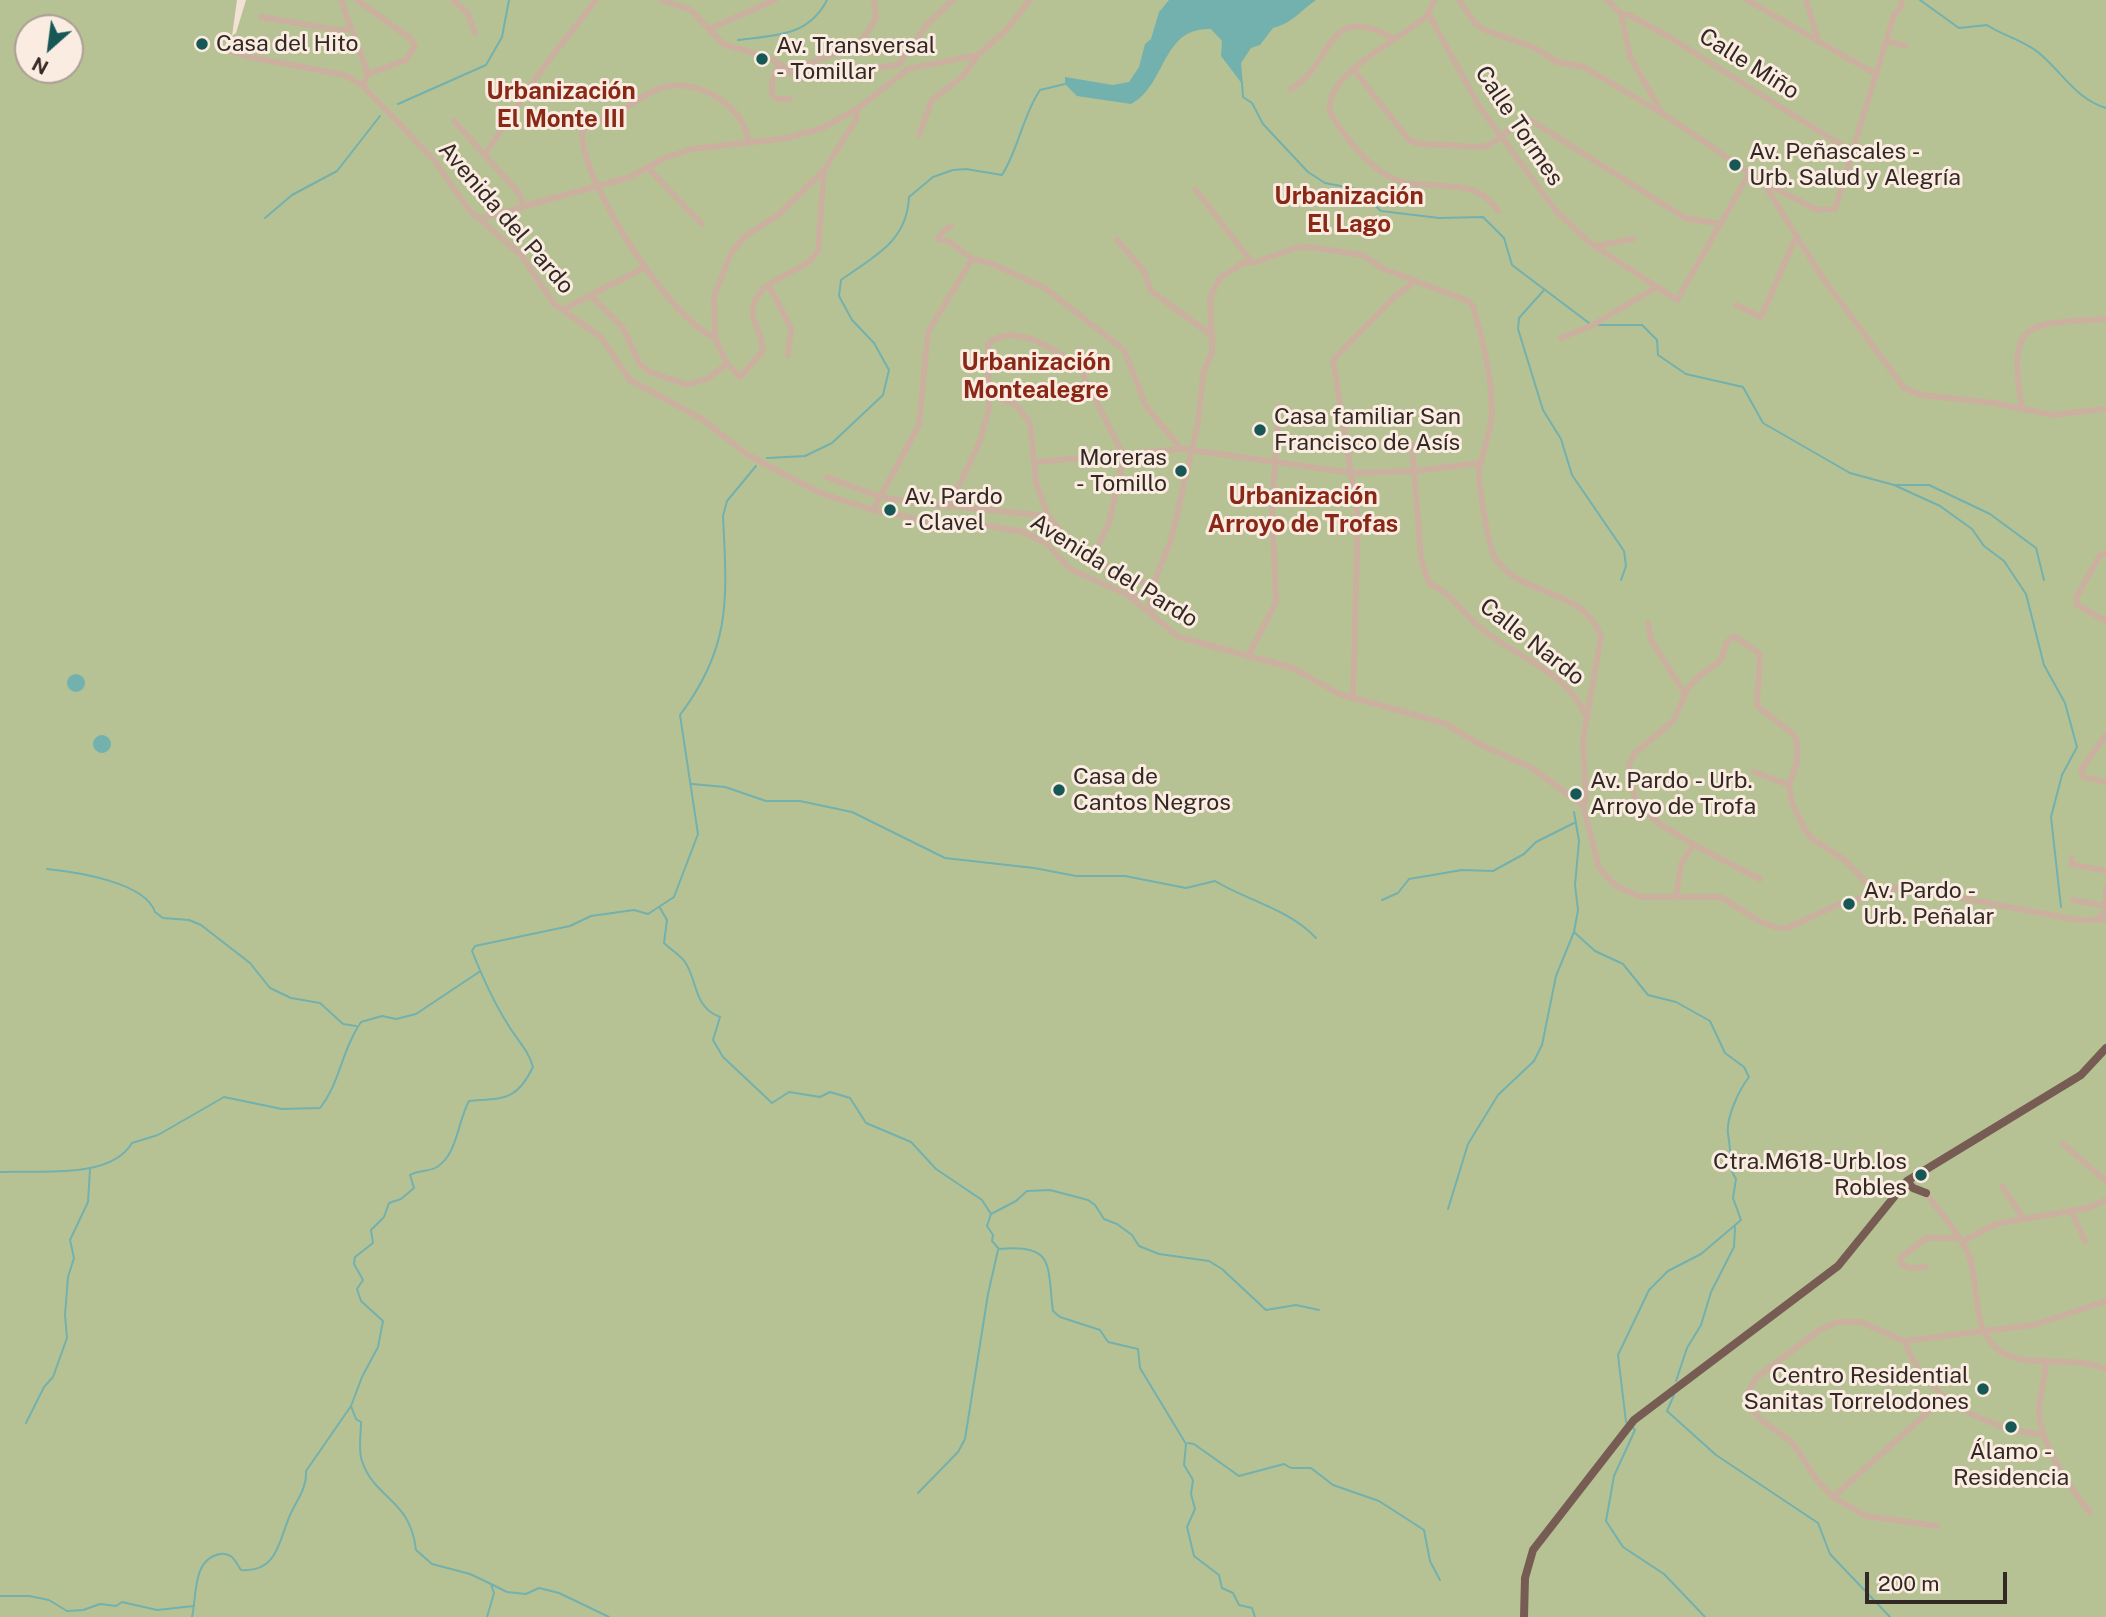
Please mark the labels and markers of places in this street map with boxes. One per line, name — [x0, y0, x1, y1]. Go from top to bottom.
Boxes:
place label: Casa del Hito — [216, 30, 359, 58]
place label: Av. Transversal - Tomillar — [776, 32, 936, 86]
marker: Casa del Hito — [194, 36, 210, 52]
marker: Av. Transversal - Tomillar — [754, 51, 770, 67]
place label: Av. Peñascales - Urb. Salud y Alegría — [1749, 138, 1961, 192]
marker: Av. Peñascales - Urb. Salud y Alegría — [1727, 157, 1743, 173]
place label: Casa familiar San Francisco de Asís — [1274, 403, 1461, 457]
marker: Casa familiar San Francisco de Asís — [1252, 422, 1268, 438]
place label: Moreras - Tomillo — [1076, 444, 1167, 498]
marker: Moreras - Tomillo — [1173, 463, 1189, 479]
place label: Av. Pardo - Clavel — [904, 483, 1003, 537]
marker: Av. Pardo - Clavel — [882, 502, 898, 518]
place label: Casa de Cantos Negros — [1073, 763, 1231, 817]
place label: Av. Pardo - Urb. Arroyo de Trofa — [1590, 767, 1756, 821]
marker: Casa de Cantos Negros — [1051, 782, 1067, 798]
marker: Av. Pardo - Urb. Arroyo de Trofa — [1568, 786, 1584, 802]
place label: Av. Pardo - Urb. Peñalar — [1863, 877, 1995, 931]
marker: Av. Pardo - Urb. Peñalar — [1841, 896, 1857, 912]
place label: Ctra.M618-Urb.los Robles — [1713, 1148, 1907, 1202]
marker: Ctra.M618-Urb.los Robles — [1913, 1167, 1929, 1183]
place label: Centro Residential Sanitas Torrelodones — [1743, 1362, 1969, 1416]
marker: Centro Residential Sanitas Torrelodones — [1975, 1381, 1991, 1397]
marker: Álamo - Residencia — [2003, 1419, 2019, 1435]
place label: Álamo - Residencia — [1953, 1438, 2069, 1492]

